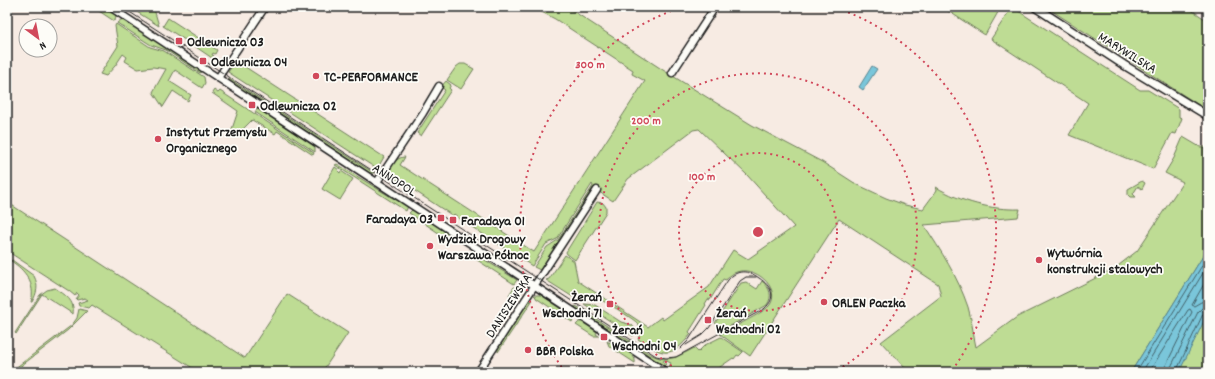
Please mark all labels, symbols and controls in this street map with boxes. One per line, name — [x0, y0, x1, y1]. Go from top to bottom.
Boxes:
north arrow — [18, 18, 58, 58]
street label: MARYWILSKA — [1094, 28, 1161, 80]
place label: Odlewnicza 03 — [187, 33, 264, 53]
marker: Odlewnicza 03 — [174, 36, 184, 46]
text: N — [35, 37, 49, 53]
place label: Odlewnicza 04 — [211, 53, 287, 73]
marker: Odlewnicza 04 — [198, 56, 208, 66]
text: 300 m — [575, 57, 605, 74]
place label: TC-PERFORMANCE — [324, 68, 419, 88]
marker: TC-PERFORMANCE — [311, 71, 321, 81]
place label: Odlewnicza 02 — [260, 97, 337, 117]
marker: Odlewnicza 02 — [247, 100, 257, 110]
text: 200 m — [631, 113, 661, 130]
place label: Instytut Przemysłu Organicznego — [166, 123, 267, 159]
marker: Instytut Przemysłu Organicznego — [153, 134, 163, 144]
street label: ANNOPOL — [368, 159, 420, 203]
text: 100 m — [689, 169, 715, 186]
place label: Faradaya 03 — [366, 210, 433, 230]
place label: Faradaya 01 — [461, 212, 525, 232]
marker: Faradaya 03 — [436, 213, 446, 223]
marker: Faradaya 01 — [448, 215, 458, 225]
centre of rings — [751, 225, 765, 239]
place label: Wydział Drogowy Warszawa Północ — [438, 230, 529, 266]
marker: Wydział Drogowy Warszawa Północ — [425, 241, 435, 251]
place label: Wytwórnia konstrukcji stalowych — [1047, 244, 1163, 280]
marker: Wytwórnia konstrukcji stalowych — [1034, 255, 1044, 265]
street label: DANISZEWSKA — [481, 270, 538, 342]
place label: Żerań Wschodni 71 — [543, 288, 603, 324]
place label: ORLEN Paczka — [832, 294, 907, 314]
marker: ORLEN Paczka — [819, 297, 829, 307]
marker: Żerań Wschodni 71 — [605, 299, 615, 309]
place label: Żerań Wschodni 02 — [716, 304, 781, 340]
marker: Żerań Wschodni 02 — [703, 315, 713, 325]
place label: Żerań Wschodni 04 — [612, 321, 677, 357]
marker: Żerań Wschodni 04 — [599, 332, 609, 342]
place label: BBR Polska — [536, 342, 595, 362]
marker: BBR Polska — [523, 345, 533, 355]

